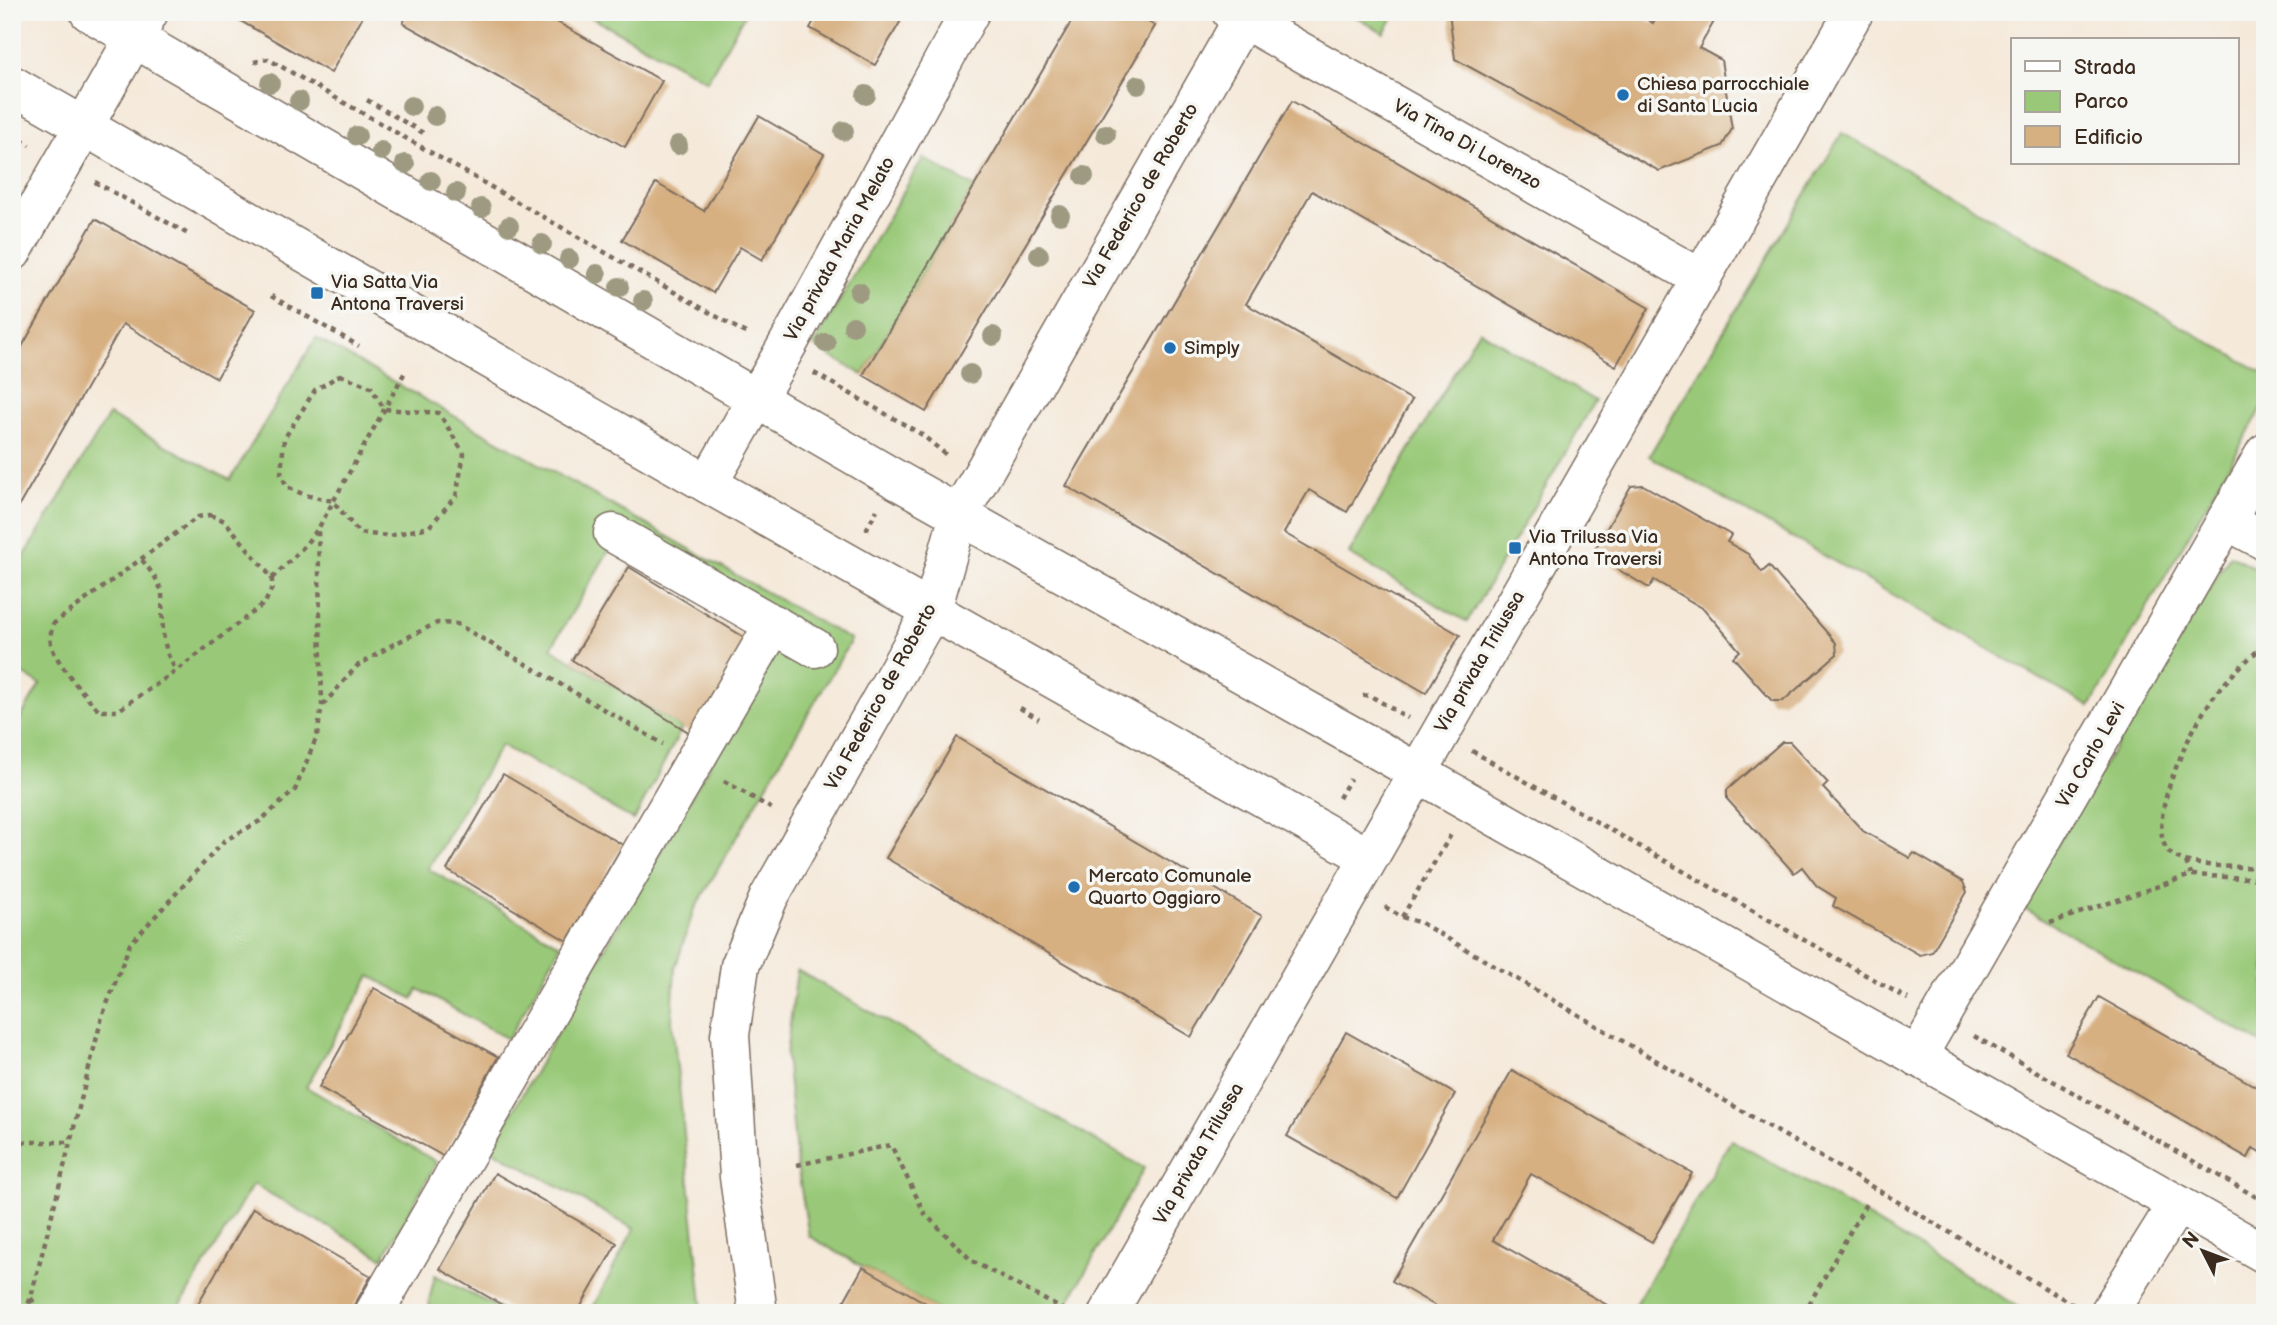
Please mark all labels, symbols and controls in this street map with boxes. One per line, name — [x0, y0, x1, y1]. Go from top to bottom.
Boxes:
legend — [2011, 38, 2238, 164]
text: Strada — [2074, 55, 2136, 80]
place label: Chiesa parrocchiale di Santa Lucia — [1637, 73, 1809, 118]
marker: Chiesa parrocchiale di Santa Lucia — [1615, 87, 1631, 103]
text: Parco — [2074, 89, 2129, 114]
street label: Via Tina Di Lorenzo — [1389, 95, 1545, 195]
street label: Via Federico de Roberto — [1078, 99, 1204, 293]
text: Edificio — [2074, 125, 2143, 150]
street label: Via privata Maria Melato — [780, 153, 900, 345]
place label: Via Satta Via Antona Traversi — [331, 271, 464, 316]
marker: Via Satta Via Antona Traversi — [309, 285, 325, 301]
place label: Simply — [1184, 337, 1240, 360]
marker: Simply — [1162, 340, 1178, 356]
place label: Via Trilussa Via Antona Traversi — [1529, 526, 1662, 571]
marker: Via Trilussa Via Antona Traversi — [1507, 540, 1523, 556]
street label: Via privata Trilussa — [1430, 587, 1530, 737]
street label: Via Federico de Roberto — [820, 599, 942, 795]
street label: Via Carlo Levi — [2051, 698, 2131, 812]
place label: Mercato Comunale Quarto Oggiaro — [1088, 865, 1252, 910]
marker: Mercato Comunale Quarto Oggiaro — [1066, 879, 1082, 895]
street label: Via privata Trilussa — [1149, 1079, 1249, 1229]
north arrow — [2168, 1216, 2238, 1286]
text: N — [2178, 1228, 2205, 1254]

